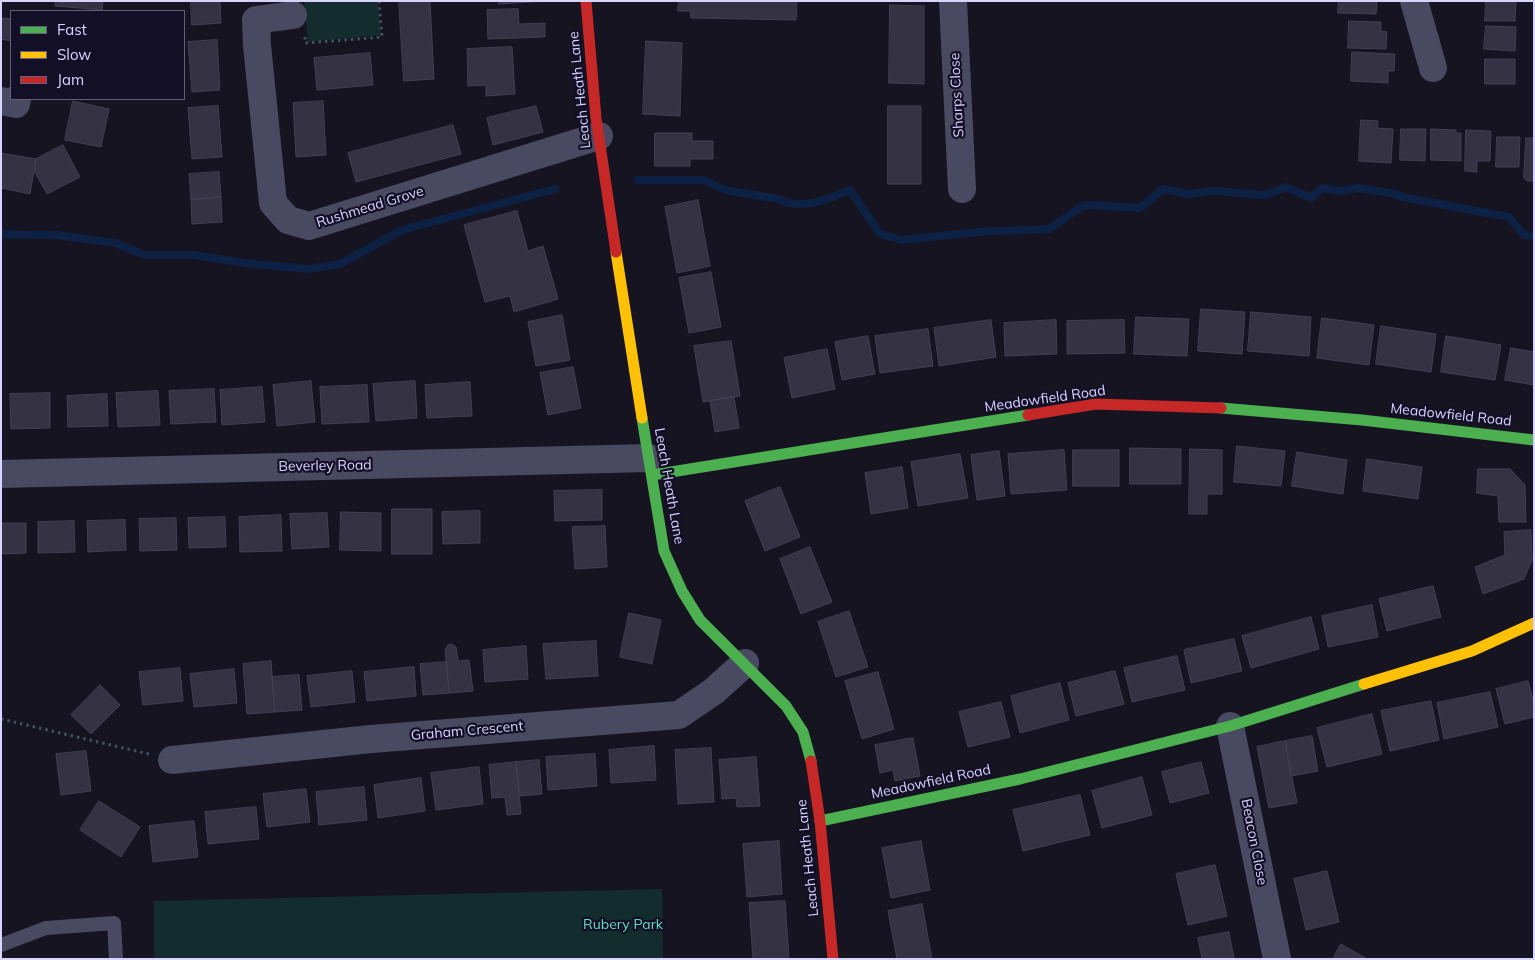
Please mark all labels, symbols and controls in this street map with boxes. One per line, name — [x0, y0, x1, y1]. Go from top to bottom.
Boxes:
legend — [10, 10, 185, 100]
text: Fast — [57, 20, 87, 39]
street label: Leach Heath Lane — [565, 31, 595, 149]
text: Slow — [57, 45, 91, 64]
street label: Sharps Close — [946, 52, 968, 138]
text: Jam — [57, 70, 84, 89]
street label: Rushmead Grove — [314, 183, 426, 231]
street label: Meadowfield Road — [983, 382, 1107, 416]
street label: Meadowfield Road — [1389, 400, 1513, 430]
street label: Leach Heath Lane — [651, 427, 687, 545]
street label: Beverley Road — [278, 457, 372, 475]
street label: Graham Crescent — [410, 718, 524, 744]
street label: Meadowfield Road — [870, 761, 992, 803]
street label: Beacon Close — [1237, 797, 1271, 887]
street label: Leach Heath Lane — [793, 799, 823, 917]
park label: Rubery Park — [583, 917, 663, 933]

